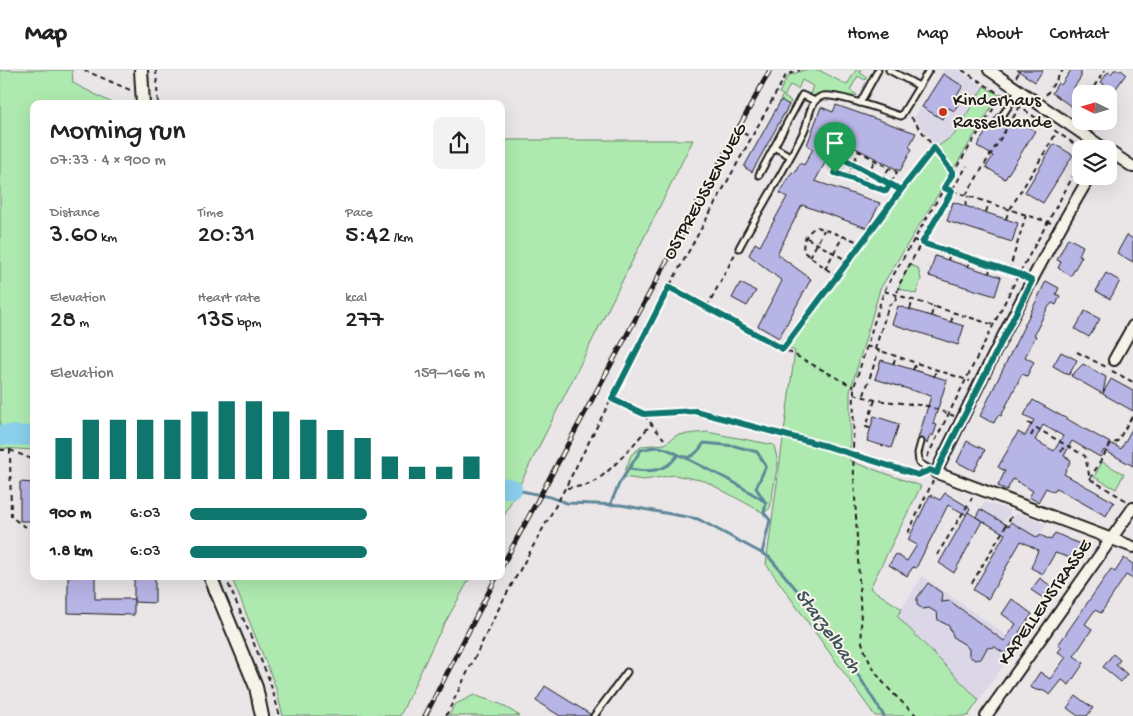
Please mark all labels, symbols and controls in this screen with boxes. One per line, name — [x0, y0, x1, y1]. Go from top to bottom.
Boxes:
text: Map — [25, 20, 67, 49]
text: Home — [847, 24, 889, 45]
text: Map — [917, 24, 948, 45]
text: About — [976, 24, 1022, 45]
text: Contact — [1050, 24, 1108, 45]
north arrow — [1072, 85, 1118, 130]
map controls — [1072, 85, 1117, 185]
place label: Kinderhaus Rasselbande — [953, 90, 1052, 135]
marker: Kinderhaus Rasselbande — [937, 106, 949, 118]
text: Morning run — [50, 116, 185, 149]
button: share — [433, 117, 485, 169]
street label: OSTPREUSSENWEG — [659, 119, 754, 264]
pin — [814, 122, 856, 173]
icon: arrive — [821, 129, 849, 157]
button: layers — [1072, 140, 1117, 185]
text: 07:33 · 4 × 900 m — [50, 152, 166, 171]
text: Distance — [50, 205, 99, 222]
text: Time — [198, 205, 223, 222]
text: Pace — [345, 205, 373, 222]
text: 3.60 — [50, 222, 98, 251]
text: 20:31 — [198, 222, 255, 251]
text: 5:42 — [345, 222, 390, 251]
text: km — [98, 230, 117, 247]
text: /km — [390, 230, 413, 247]
text: Elevation — [50, 290, 106, 307]
text: Heart rate — [198, 290, 260, 307]
text: kcal — [345, 290, 367, 307]
text: 28 — [50, 307, 76, 336]
text: 135 — [198, 307, 234, 336]
text: 277 — [345, 307, 384, 336]
text: m — [76, 315, 89, 332]
text: bpm — [234, 315, 261, 332]
text: Elevation — [50, 365, 114, 384]
text: 159–166 m — [414, 365, 485, 384]
text: 900 m — [50, 505, 91, 524]
text: 6:03 — [130, 505, 161, 524]
street label: KAPELLENSTRASSE — [994, 534, 1099, 671]
text: 1.8 km — [50, 543, 93, 562]
text: 6:03 — [130, 543, 161, 562]
water label: Starzelbach — [789, 585, 865, 679]

